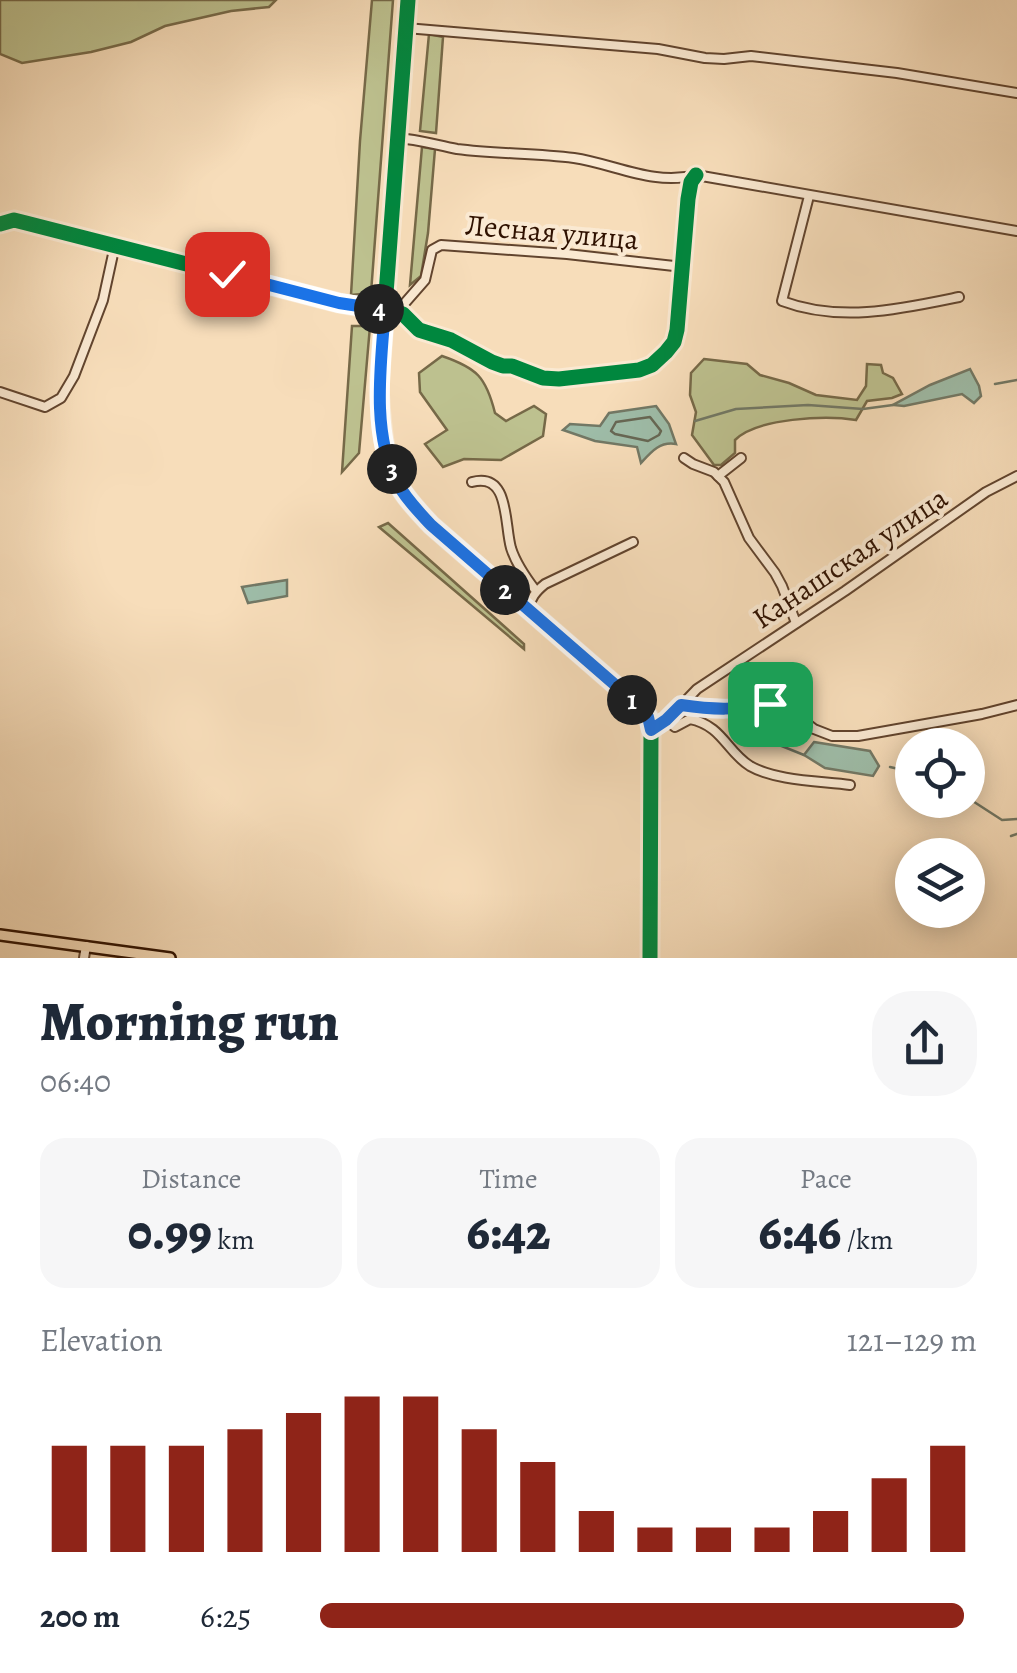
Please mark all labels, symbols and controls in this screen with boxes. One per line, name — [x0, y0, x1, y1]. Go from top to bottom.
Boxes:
street label: Лесная улица — [464, 204, 641, 260]
pin — [185, 232, 270, 317]
icon: check — [200, 247, 255, 302]
pin: 4 — [354, 284, 404, 334]
text: 4 — [372, 290, 386, 328]
pin: 3 — [367, 444, 417, 494]
text: 3 — [386, 450, 398, 488]
street label: Канашская улица — [745, 478, 956, 638]
pin: 2 — [480, 565, 530, 615]
text: 2 — [498, 571, 512, 609]
pin — [728, 662, 813, 747]
pin: 1 — [607, 675, 657, 725]
icon: arrive — [743, 677, 798, 732]
text: 1 — [627, 681, 637, 719]
map controls — [895, 728, 985, 928]
button: locate — [895, 728, 985, 818]
button: layers — [895, 838, 985, 928]
text: Morning run — [40, 984, 339, 1059]
button: share — [872, 991, 977, 1096]
text: 06:40 — [40, 1059, 111, 1103]
text: Distance — [141, 1160, 241, 1198]
text: Time — [479, 1160, 538, 1198]
text: Pace — [800, 1160, 852, 1198]
text: 0.99 — [128, 1198, 212, 1266]
text: 6:42 — [467, 1198, 550, 1266]
text: 6:46 — [758, 1198, 841, 1266]
text: km — [212, 1221, 255, 1259]
text: /km — [841, 1221, 893, 1259]
text: Elevation — [40, 1318, 163, 1362]
text: 121–129 m — [847, 1318, 977, 1362]
text: 200 m — [40, 1594, 120, 1638]
text: 6:25 — [200, 1594, 251, 1638]

